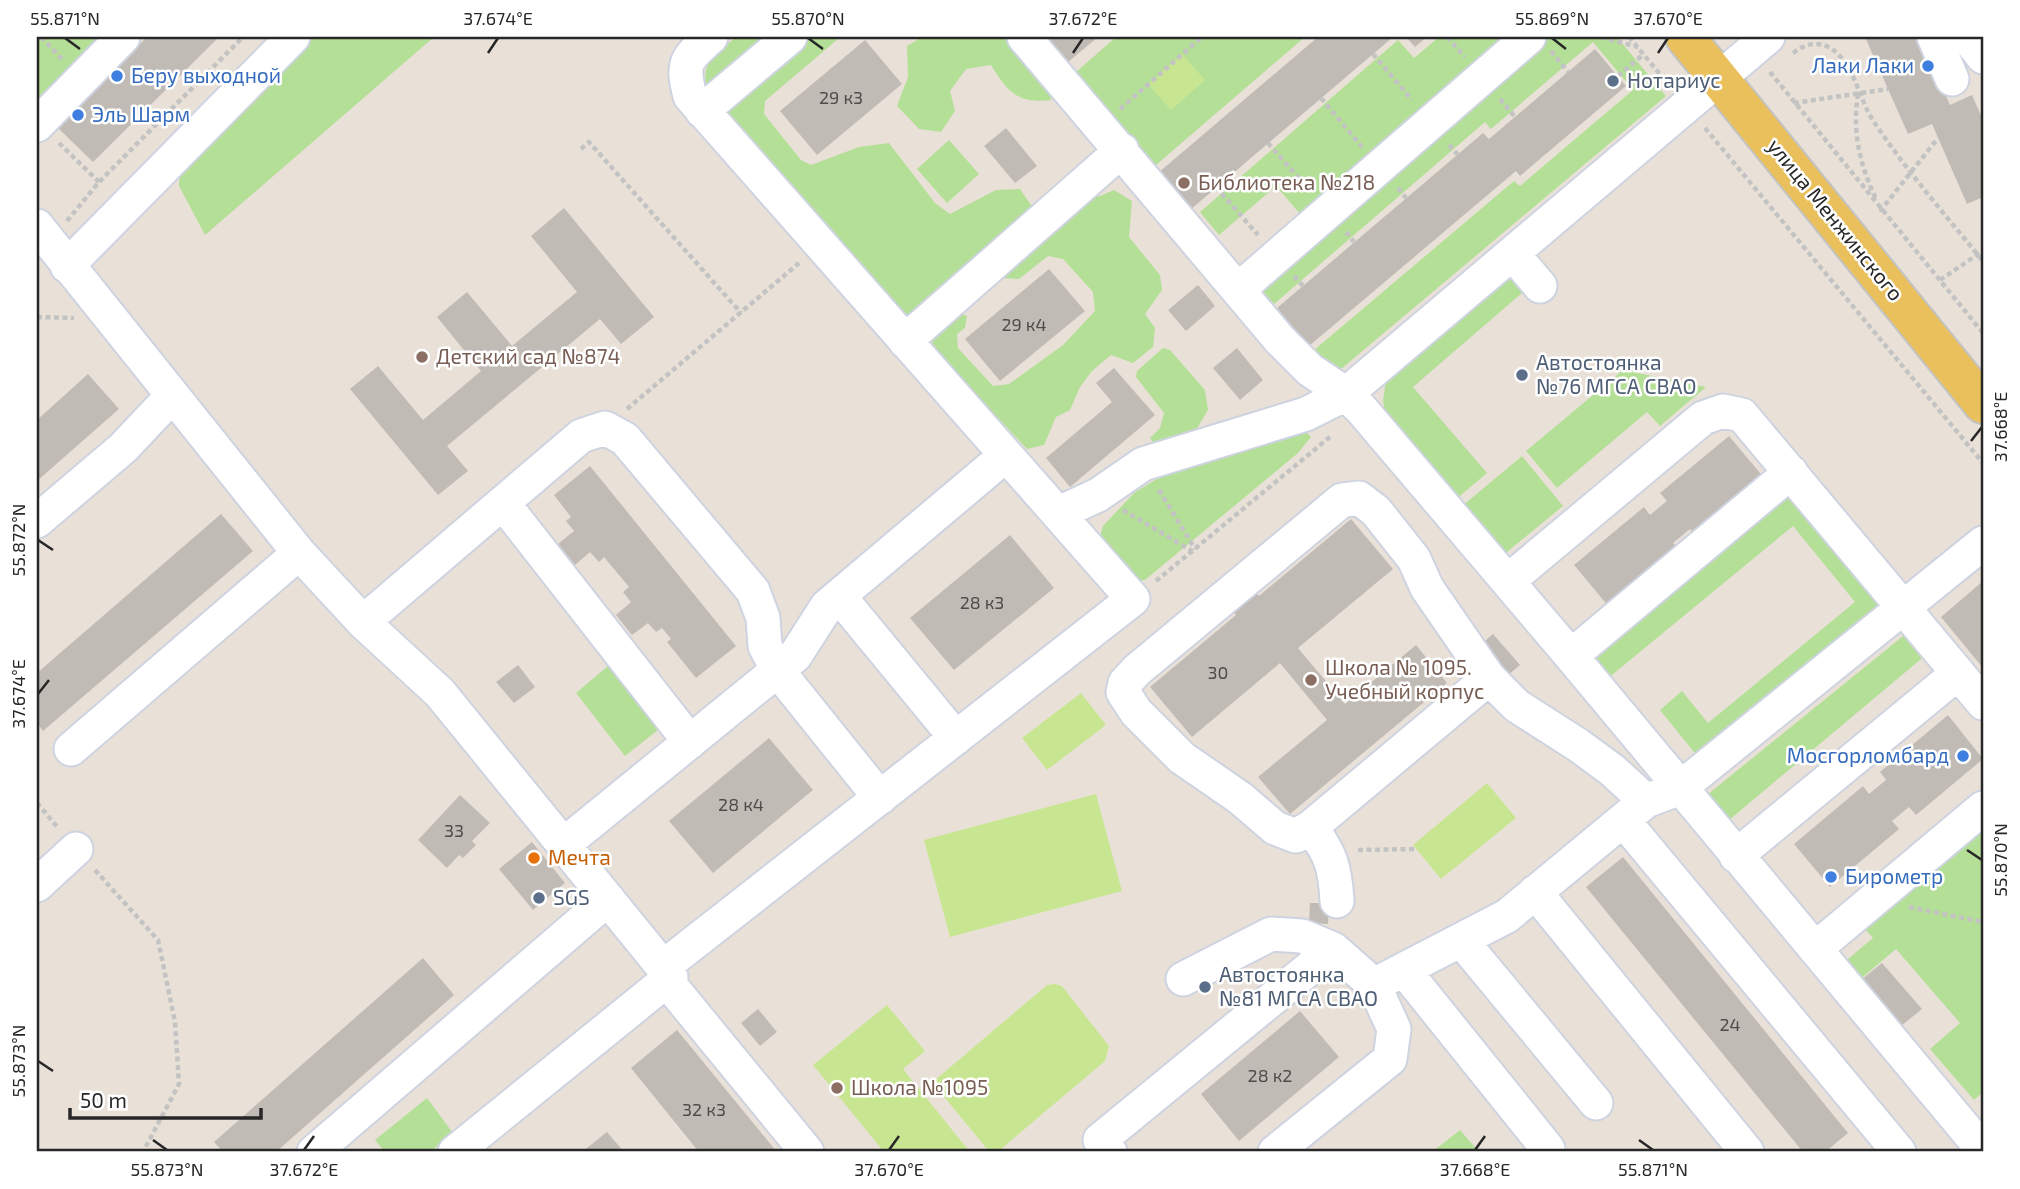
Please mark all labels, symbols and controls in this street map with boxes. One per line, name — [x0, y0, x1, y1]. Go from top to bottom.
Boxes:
text: 55.871°N — [30, 7, 100, 29]
text: 37.674°E — [463, 7, 533, 29]
text: 55.870°N — [771, 7, 845, 29]
text: 37.672°E — [1049, 7, 1117, 29]
text: 55.869°N — [1515, 7, 1589, 29]
text: 37.670°E — [1633, 7, 1703, 29]
place label: Лаки Лаки — [1812, 52, 1914, 77]
marker: Лаки Лаки — [1920, 58, 1936, 74]
place label: Беру выходной — [131, 62, 281, 88]
place label: Нотариус — [1627, 67, 1721, 93]
marker: Беру выходной — [109, 68, 125, 84]
marker: Нотариус — [1605, 73, 1621, 89]
house number: 29 к3 — [819, 86, 863, 108]
place label: Эль Шарм — [92, 101, 190, 126]
marker: Эль Шарм — [70, 107, 86, 123]
street label: улица Менжинского — [1762, 133, 1909, 306]
place label: Библиотека №218 — [1198, 169, 1375, 194]
marker: Библиотека №218 — [1176, 175, 1192, 191]
house number: 29 к4 — [1001, 313, 1047, 335]
place label: Детский сад №874 — [436, 343, 620, 368]
marker: Детский сад №874 — [414, 349, 430, 365]
place label: Автостоянка №76 МГСА СВАО — [1536, 349, 1697, 398]
marker: Автостоянка №76 МГСА СВАО — [1514, 367, 1530, 383]
text: 37.668°E — [1989, 392, 2011, 462]
text: 55.872°N — [7, 504, 29, 576]
house number: 28 к3 — [960, 591, 1004, 613]
place label: Школа № 1095. Учебный корпус — [1325, 654, 1484, 704]
text: 37.674°E — [7, 659, 29, 729]
house number: 30 — [1208, 661, 1228, 683]
marker: Школа № 1095. Учебный корпус — [1303, 672, 1319, 688]
place label: Мосгорломбард — [1787, 742, 1949, 767]
marker: Мосгорломбард — [1955, 748, 1971, 764]
house number: 28 к4 — [718, 793, 764, 815]
house number: 33 — [444, 819, 464, 841]
text: 55.870°N — [1989, 823, 2011, 897]
place label: Мечта — [548, 844, 611, 869]
marker: Мечта — [526, 850, 542, 866]
place label: Бирометр — [1845, 863, 1943, 888]
marker: Бирометр — [1823, 869, 1839, 885]
place label: SGS — [553, 884, 590, 909]
marker: SGS — [531, 890, 547, 906]
place label: Автостоянка №81 МГСА СВАО — [1219, 961, 1378, 1010]
marker: Автостоянка №81 МГСА СВАО — [1197, 979, 1213, 995]
house number: 24 — [1719, 1013, 1741, 1035]
text: 55.873°N — [7, 1025, 29, 1097]
house number: 28 к2 — [1248, 1064, 1292, 1086]
place label: Школа №1095 — [851, 1074, 988, 1099]
scale bar — [70, 1077, 261, 1121]
marker: Школа №1095 — [829, 1080, 845, 1096]
text: 50 m — [80, 1087, 127, 1112]
house number: 32 к3 — [682, 1098, 726, 1120]
text: 55.873°N — [131, 1158, 203, 1180]
text: 37.672°E — [270, 1158, 338, 1180]
text: 37.670°E — [854, 1158, 924, 1180]
text: 37.668°E — [1440, 1158, 1510, 1180]
text: 55.871°N — [1618, 1158, 1688, 1180]

